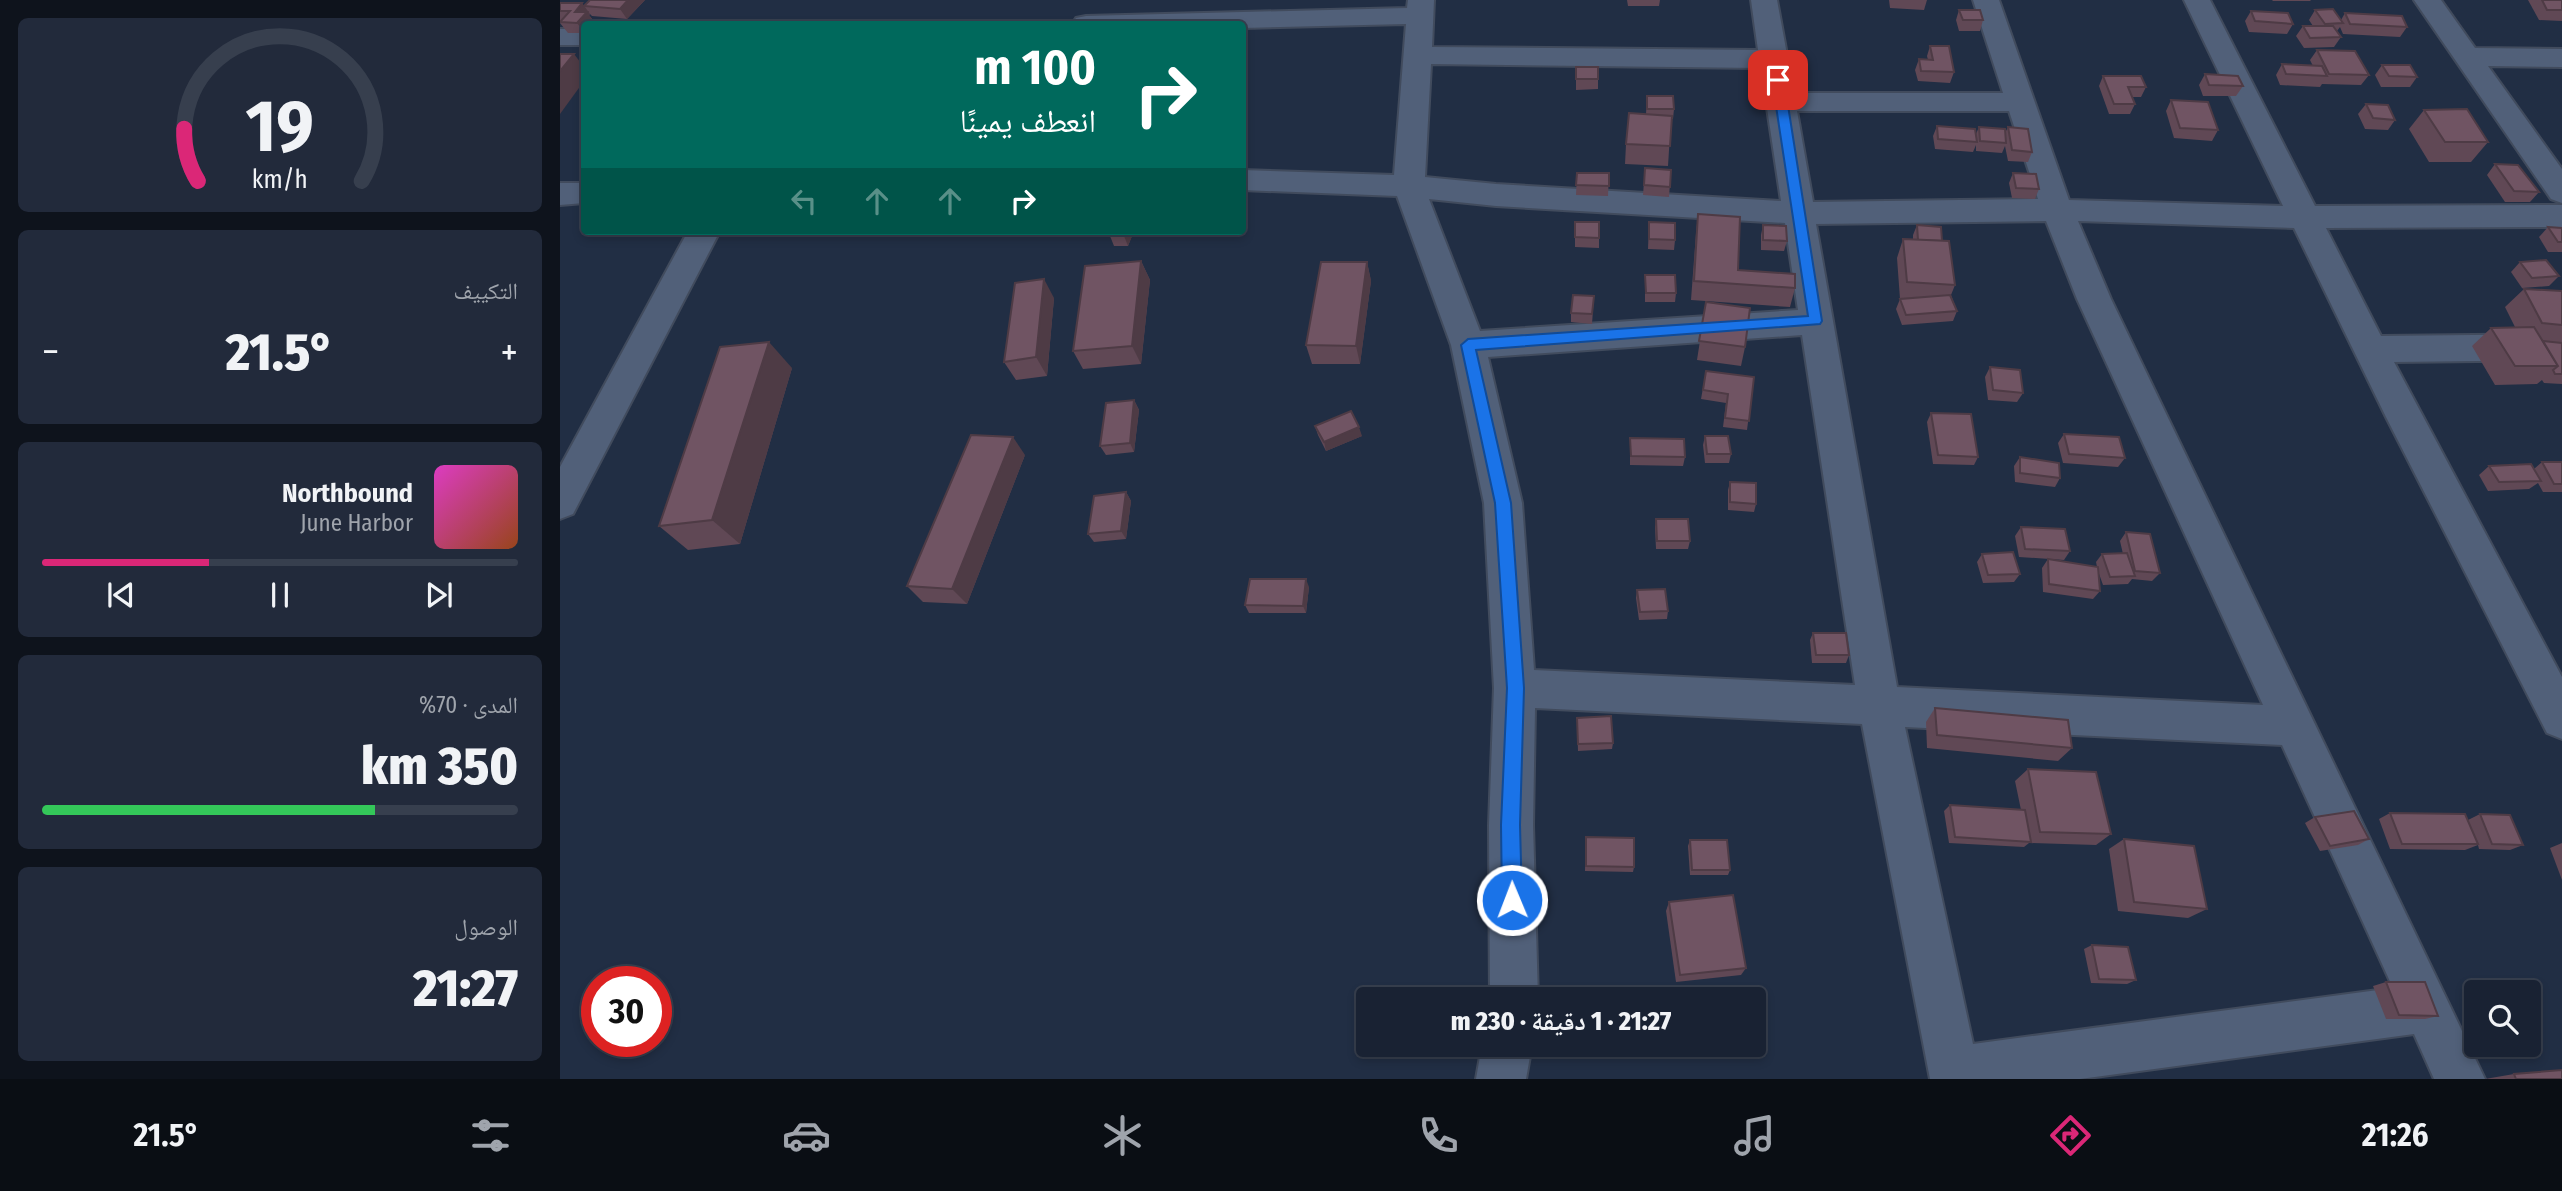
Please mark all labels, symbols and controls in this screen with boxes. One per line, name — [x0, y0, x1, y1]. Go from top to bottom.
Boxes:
text: 100 m — [974, 38, 1096, 97]
icon: right — [1120, 49, 1211, 140]
pin — [1748, 50, 1808, 110]
icon: arrive — [1759, 61, 1797, 99]
text: 19 — [246, 83, 314, 170]
text: انعطف يمينًا — [959, 102, 1096, 140]
text: km/h — [252, 165, 308, 195]
icon: left — [785, 182, 823, 220]
icon: ahead — [858, 182, 896, 220]
icon: ahead — [931, 182, 969, 220]
icon: right — [1004, 182, 1042, 220]
text: التكييف — [453, 277, 518, 305]
text: 21.5° — [226, 321, 334, 384]
text: − — [42, 329, 59, 375]
text: + — [501, 329, 518, 375]
text: Northbound — [282, 478, 413, 509]
text: June Harbor — [300, 509, 413, 537]
icon: previous — [102, 576, 140, 614]
icon: pause — [261, 576, 299, 614]
icon: next — [420, 576, 458, 614]
text: المدى · 70% — [419, 691, 518, 719]
text: 350 km — [361, 735, 518, 798]
position arrow — [1475, 863, 1549, 937]
text: الوصول — [454, 913, 518, 941]
text: 21:27 — [413, 957, 518, 1020]
speed limit sign: 30 — [581, 966, 672, 1057]
map controls — [2464, 980, 2541, 1057]
button: search — [2464, 980, 2541, 1057]
text: 21:27 · 1 دقيقة · 230 m — [1451, 1006, 1671, 1037]
icon: filters — [466, 1111, 515, 1160]
icon: car — [782, 1111, 831, 1160]
icon: climate — [1098, 1111, 1147, 1160]
icon: phone — [1414, 1111, 1463, 1160]
icon: music — [1730, 1111, 1779, 1160]
icon: directions — [2046, 1111, 2095, 1160]
text: 21.5° — [134, 1116, 199, 1154]
text: 21:26 — [2362, 1116, 2429, 1154]

